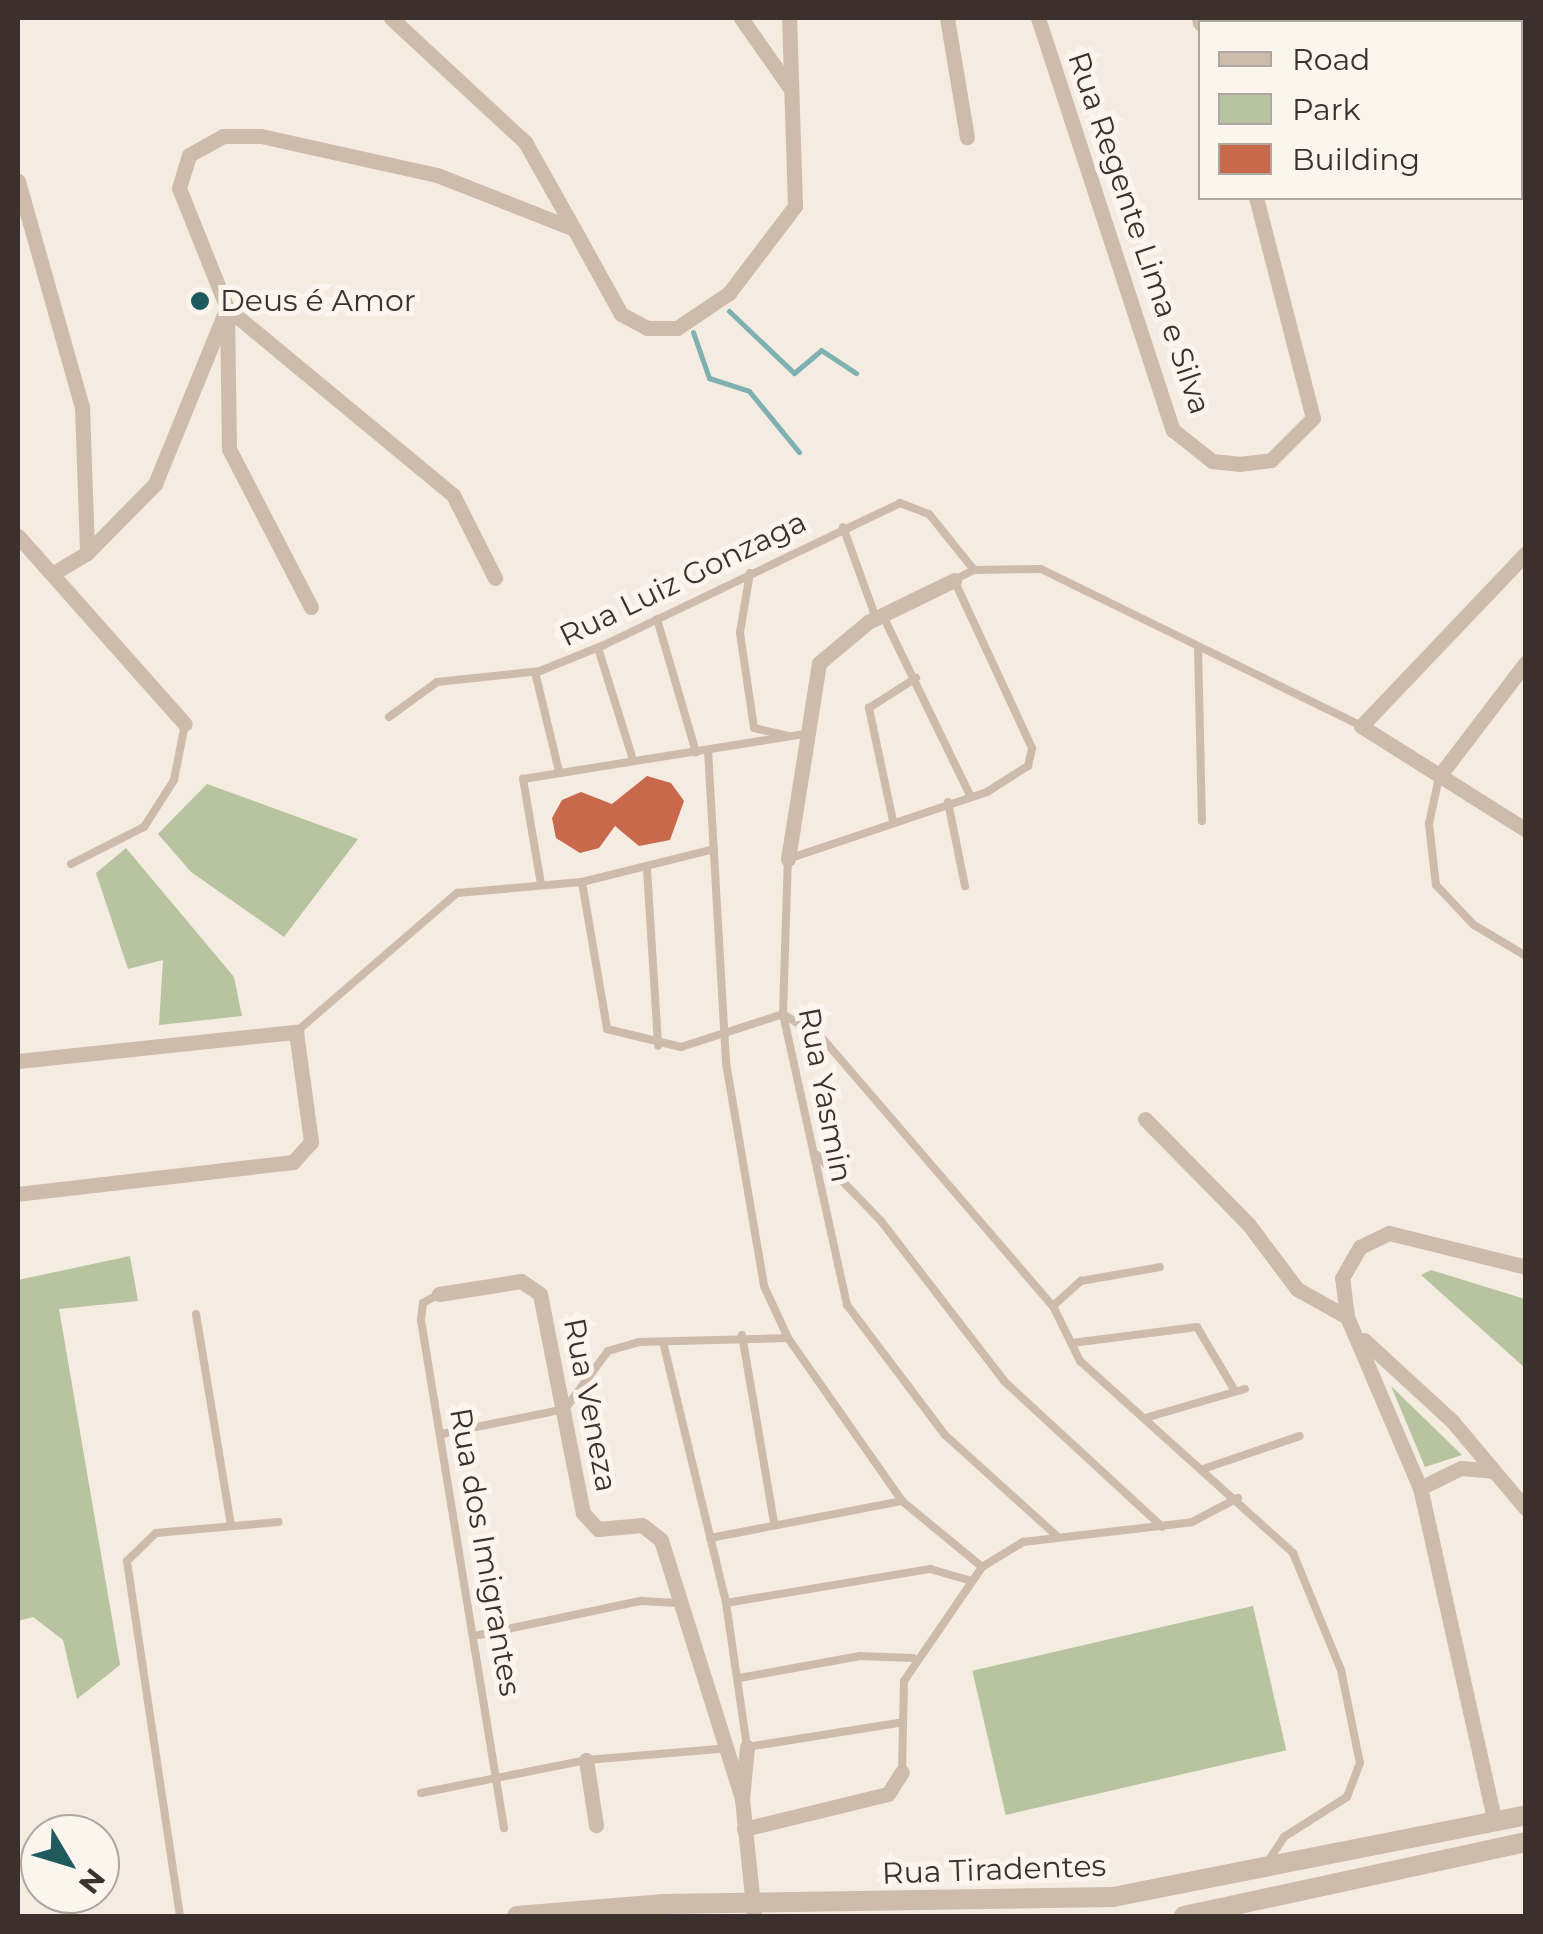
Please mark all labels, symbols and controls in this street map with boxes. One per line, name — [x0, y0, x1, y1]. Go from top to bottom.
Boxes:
legend — [1198, 20, 1523, 200]
text: Road — [1292, 41, 1370, 78]
street label: Rua Regente Lima e Silva — [1060, 47, 1218, 419]
text: Park — [1292, 91, 1361, 128]
text: Building — [1292, 141, 1420, 178]
place label: Deus é Amor — [220, 283, 416, 319]
marker: Deus é Amor — [189, 290, 211, 312]
street label: Rua Luiz Gonzaga — [554, 504, 812, 654]
street label: Rua Yasmin — [790, 1005, 860, 1185]
street label: Rua Veneza — [556, 1315, 624, 1495]
street label: Rua dos Imigrantes — [442, 1405, 528, 1699]
north arrow — [20, 1814, 120, 1914]
street label: Rua Tiradentes — [881, 1848, 1107, 1892]
text: N — [72, 1862, 112, 1901]

